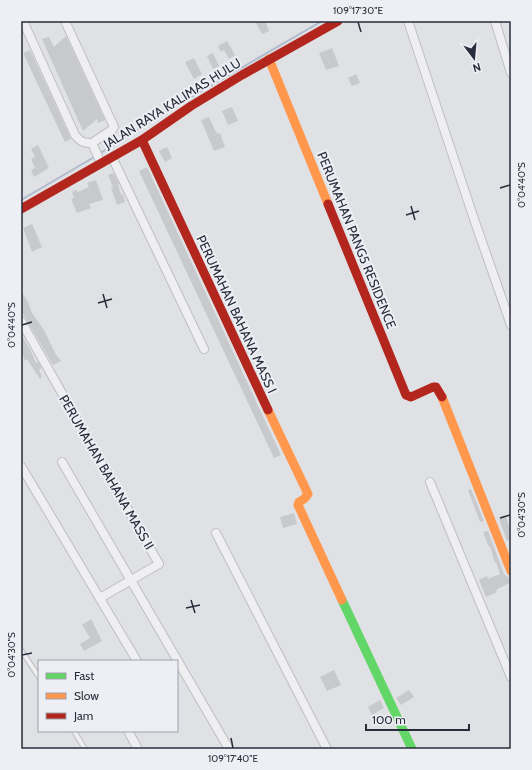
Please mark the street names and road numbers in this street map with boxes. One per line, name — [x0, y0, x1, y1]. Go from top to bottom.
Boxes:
street label: JALAN RAYA KALIMAS HULU — [100, 54, 244, 152]
street label: PERUMAHAN PANG5 RESIDENCE — [314, 149, 400, 331]
street label: PERUMAHAN BAHANA MASS I — [193, 232, 281, 396]
street label: PERUMAHAN BAHANA MASS II — [56, 392, 158, 552]

